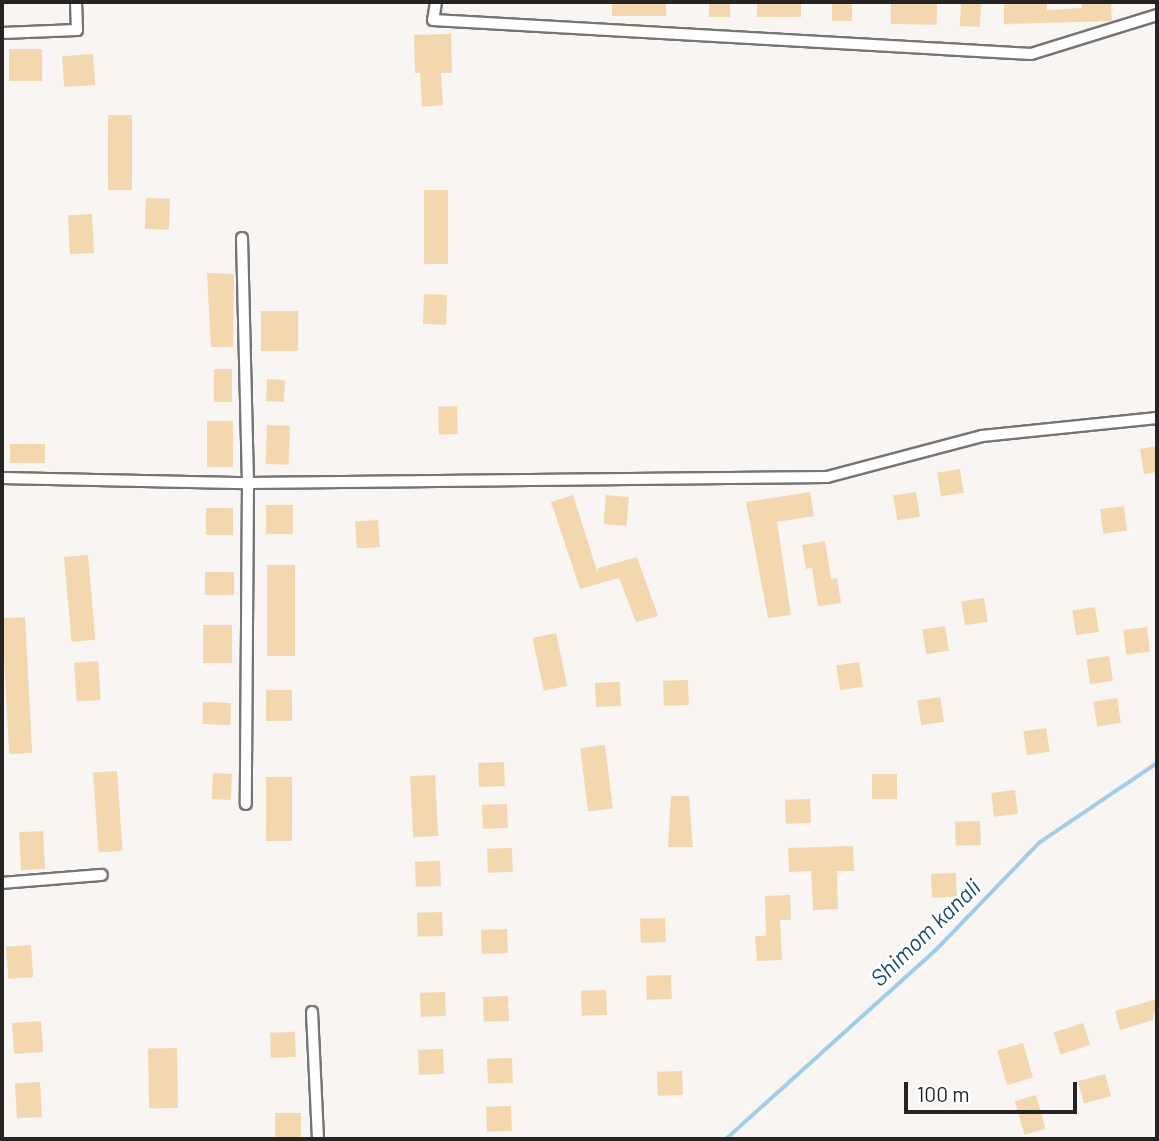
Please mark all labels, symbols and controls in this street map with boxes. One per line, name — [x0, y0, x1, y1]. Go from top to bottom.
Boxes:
water label: Shimom kanali — [864, 873, 986, 991]
scale bar — [907, 1068, 1080, 1112]
text: 100 m — [917, 1081, 970, 1106]

